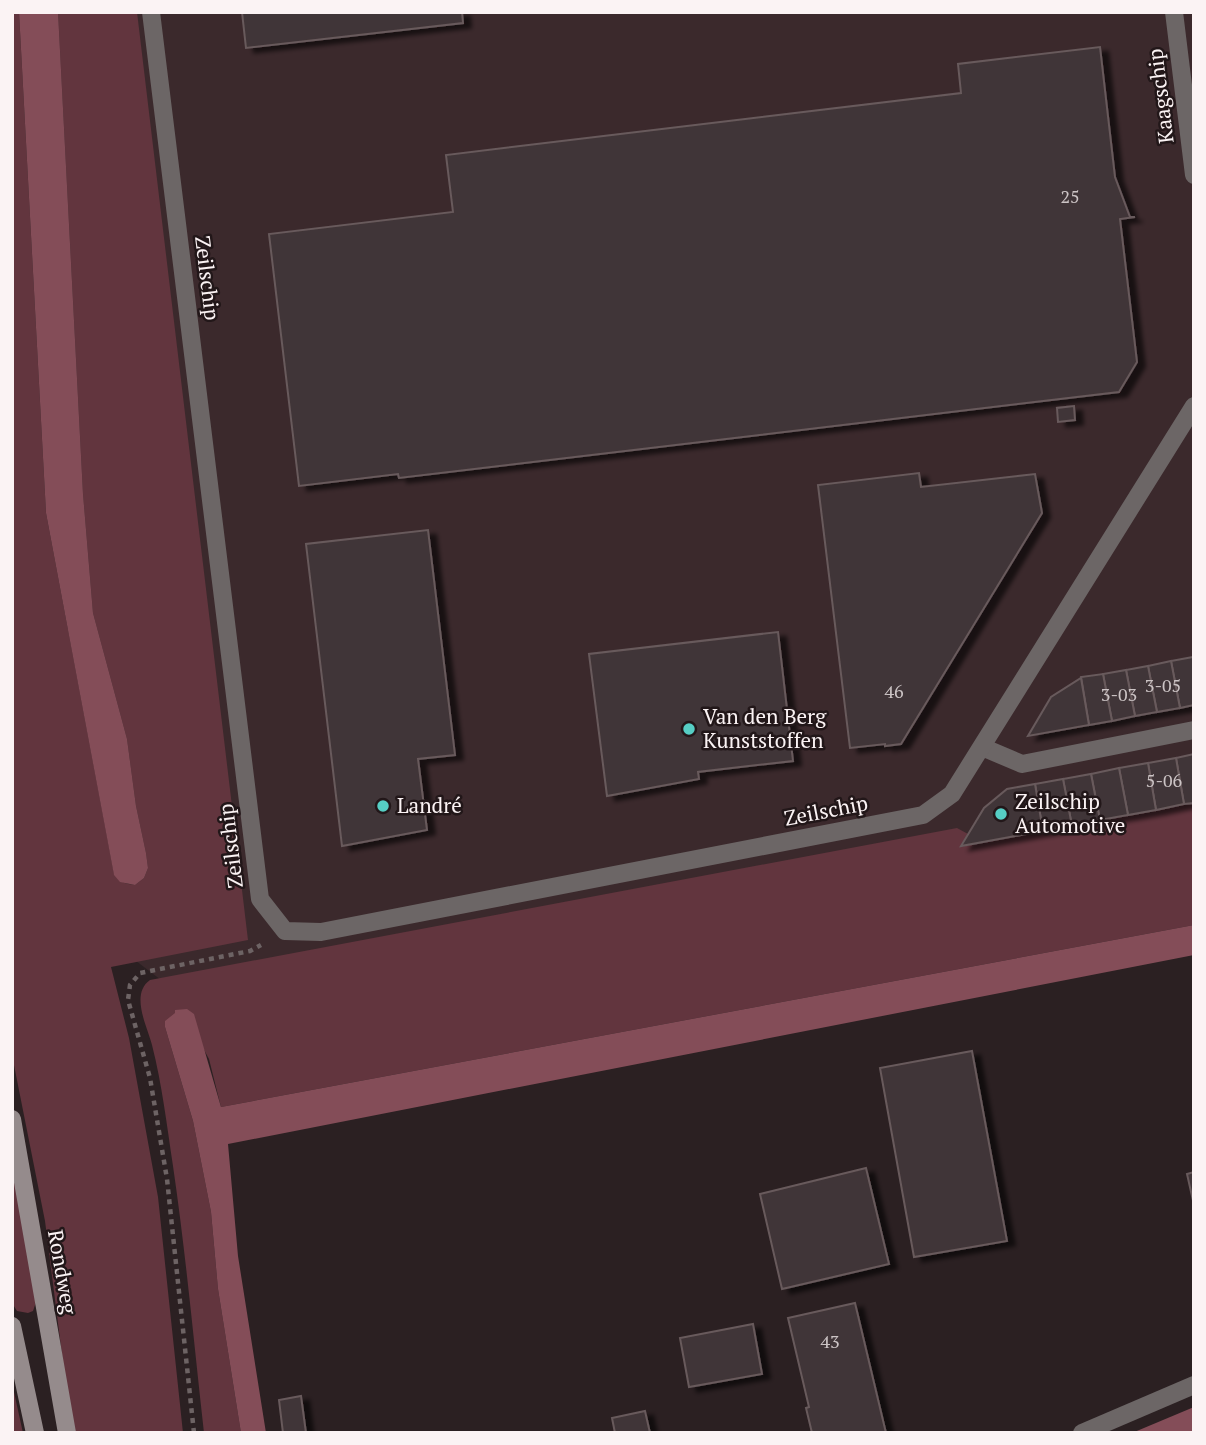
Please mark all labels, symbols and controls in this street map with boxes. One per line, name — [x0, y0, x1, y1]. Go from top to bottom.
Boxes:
street label: Kaagschip — [1140, 47, 1180, 145]
house number: 25 — [1060, 184, 1080, 208]
street label: Zeilschip — [189, 234, 227, 322]
house number: 3-05 — [1145, 673, 1181, 697]
house number: 46 — [884, 679, 904, 703]
house number: 3-03 — [1101, 682, 1137, 706]
place label: Van den Berg Kunststoffen — [703, 702, 827, 754]
marker: Van den Berg Kunststoffen — [681, 721, 697, 737]
house number: 5-06 — [1146, 768, 1183, 792]
place label: Zeilschip Automotive — [1015, 787, 1125, 839]
street label: Zeilschip — [781, 788, 870, 832]
place label: Landré — [397, 791, 462, 819]
marker: Landré — [375, 798, 391, 814]
street label: Zeilschip — [211, 802, 249, 890]
marker: Zeilschip Automotive — [993, 806, 1009, 822]
street label: Rondweg — [42, 1227, 84, 1317]
house number: 43 — [820, 1329, 840, 1353]

